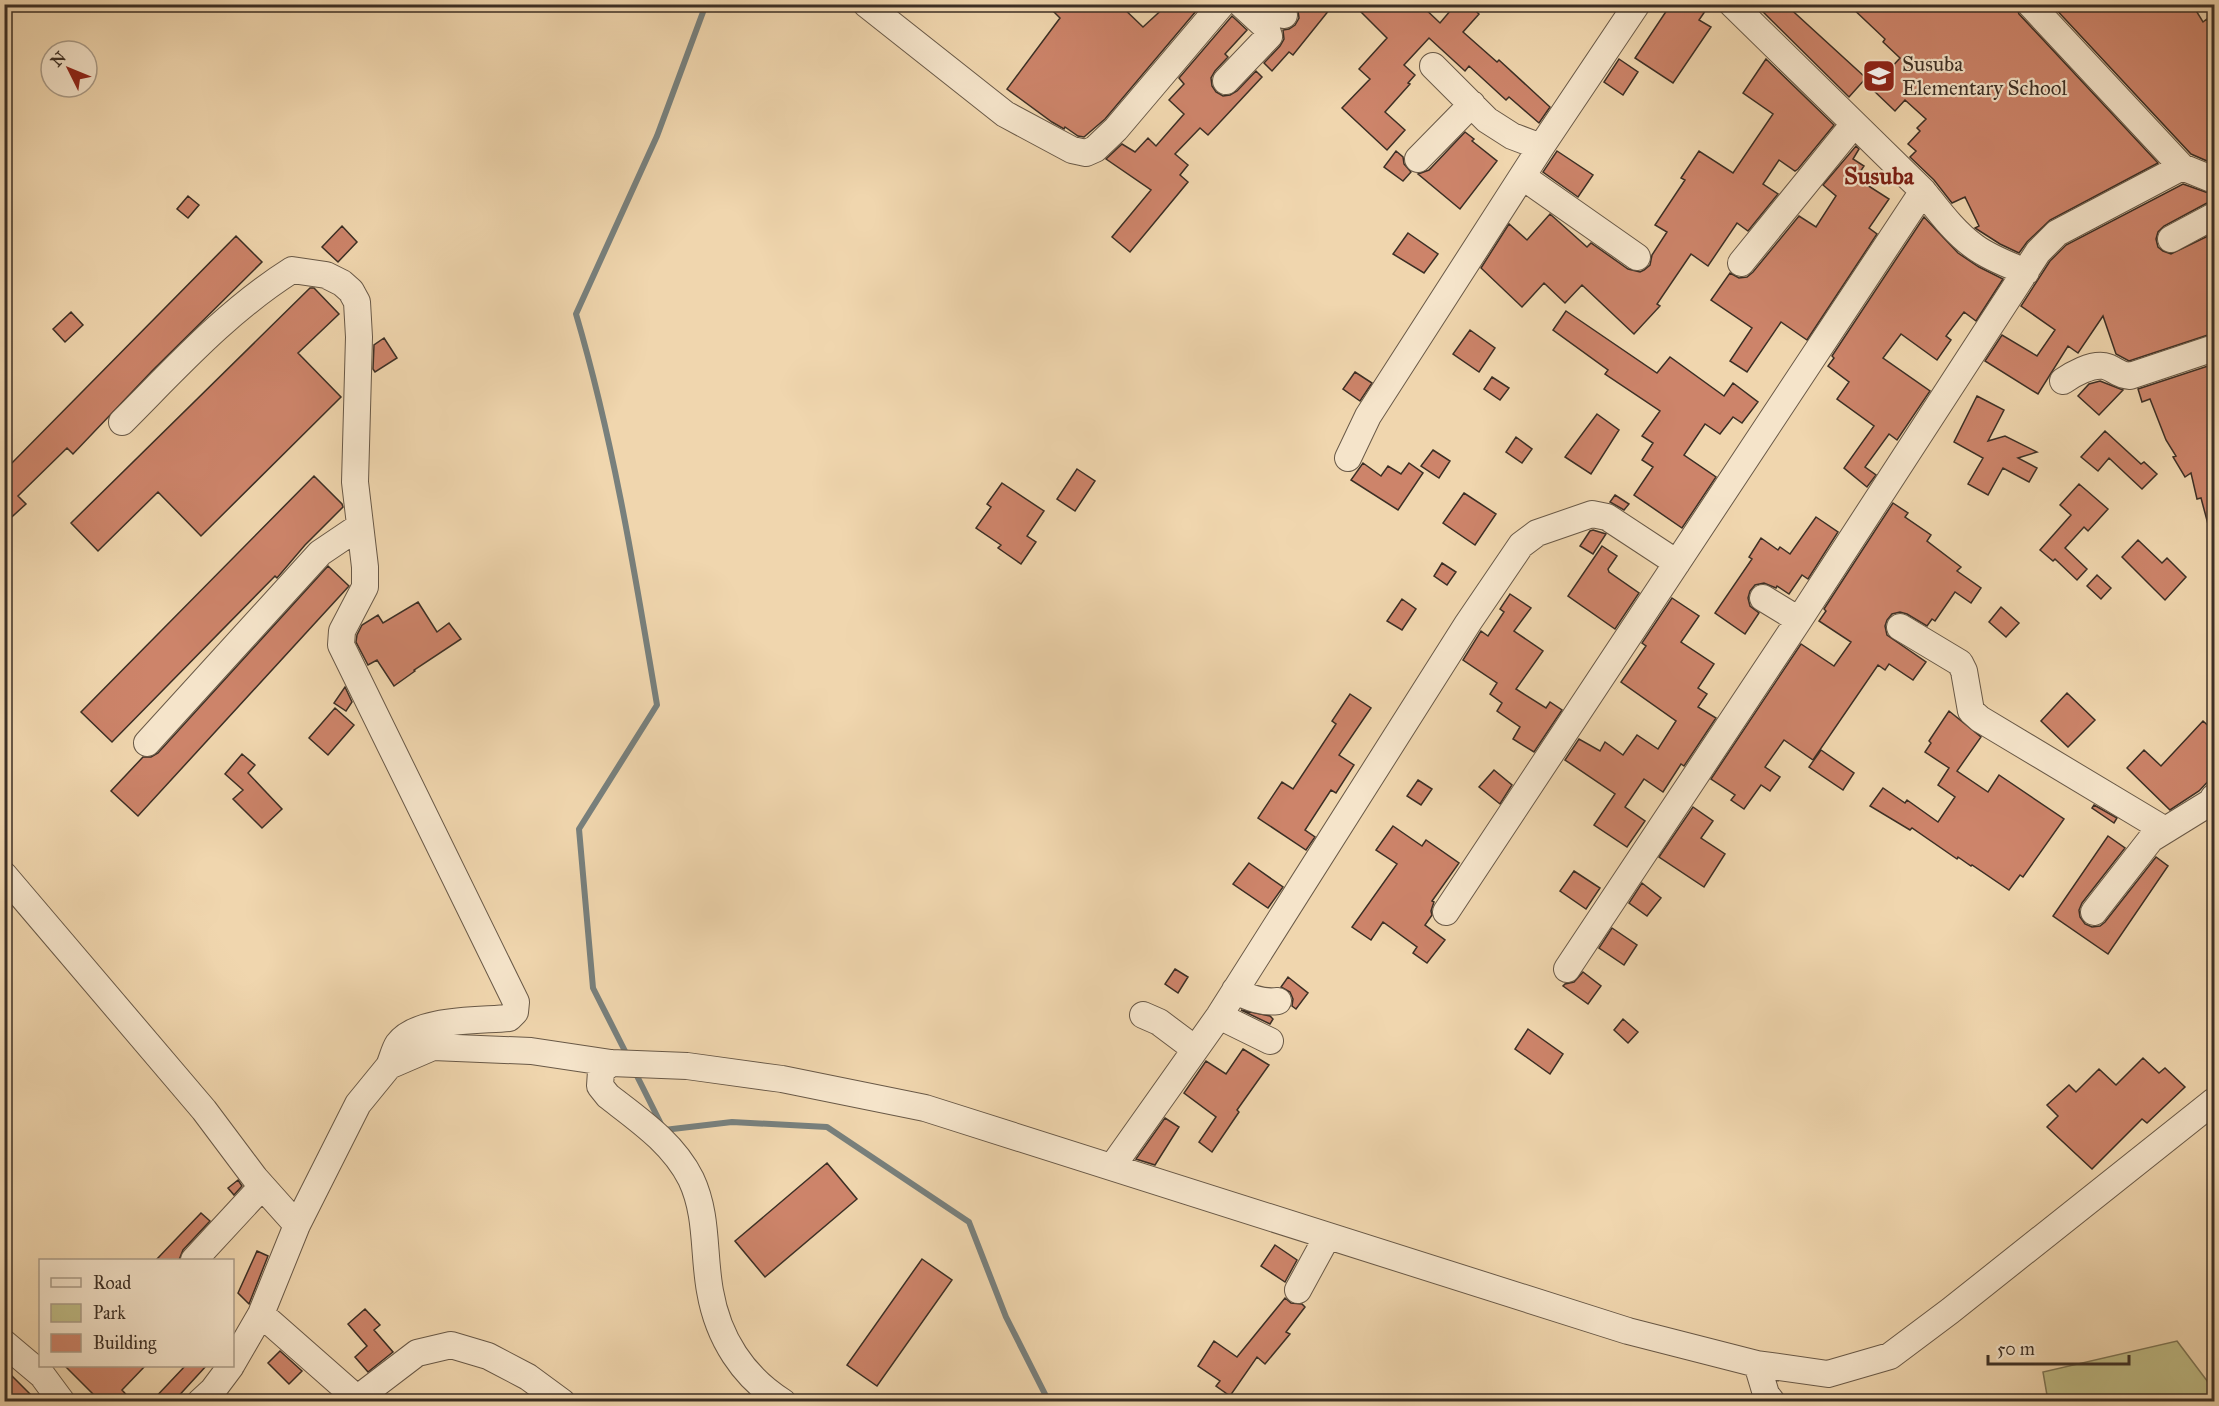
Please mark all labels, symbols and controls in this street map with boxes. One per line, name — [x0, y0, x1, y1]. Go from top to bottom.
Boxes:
north arrow — [39, 39, 99, 99]
text: N — [47, 47, 70, 71]
place label: Susuba Elementary School — [1902, 51, 2067, 101]
school or university icon: Susuba Elementary School — [1861, 58, 1897, 94]
district label: Susuba — [1844, 161, 1915, 191]
legend — [39, 1259, 234, 1367]
text: Road — [93, 1272, 131, 1294]
text: Park — [93, 1302, 126, 1324]
scale bar — [1988, 1328, 2129, 1366]
text: Building — [93, 1332, 157, 1355]
text: 50 m — [1997, 1338, 2035, 1360]

